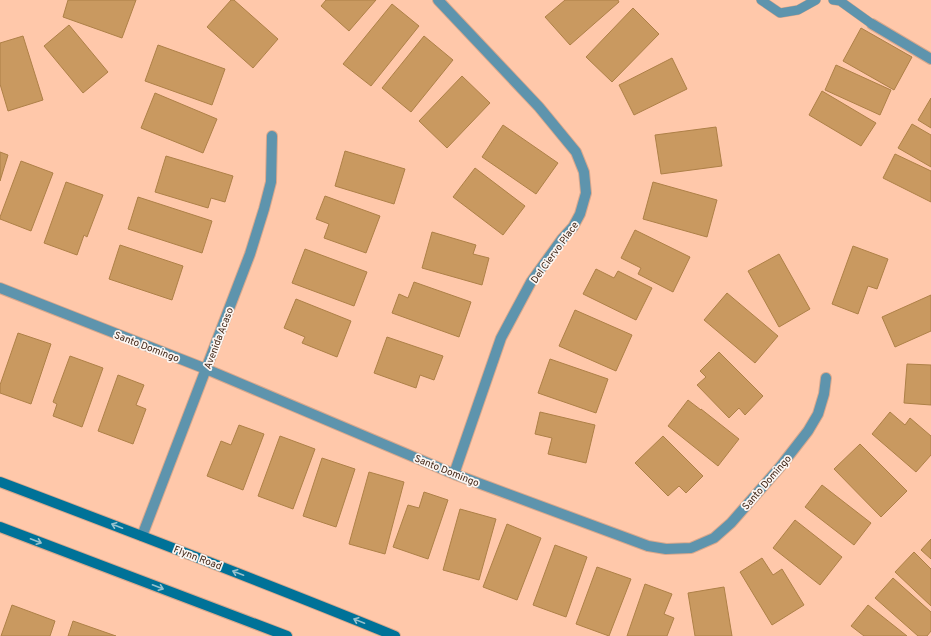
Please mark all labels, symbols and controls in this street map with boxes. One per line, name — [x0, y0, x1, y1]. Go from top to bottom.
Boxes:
street label: Del Ciervo Place — [528, 219, 582, 286]
street label: Avenida Acaso — [202, 306, 237, 371]
street label: Santo Domingo — [112, 329, 181, 366]
street label: Santo Domingo — [740, 452, 795, 513]
street label: Santo Domingo — [412, 453, 481, 490]
one-way arrow — [111, 522, 124, 529]
one-way arrow — [30, 538, 42, 546]
street label: Flynn Road — [172, 543, 223, 574]
one-way arrow — [233, 569, 245, 577]
one-way arrow — [152, 584, 164, 592]
one-way arrow — [353, 617, 365, 624]

